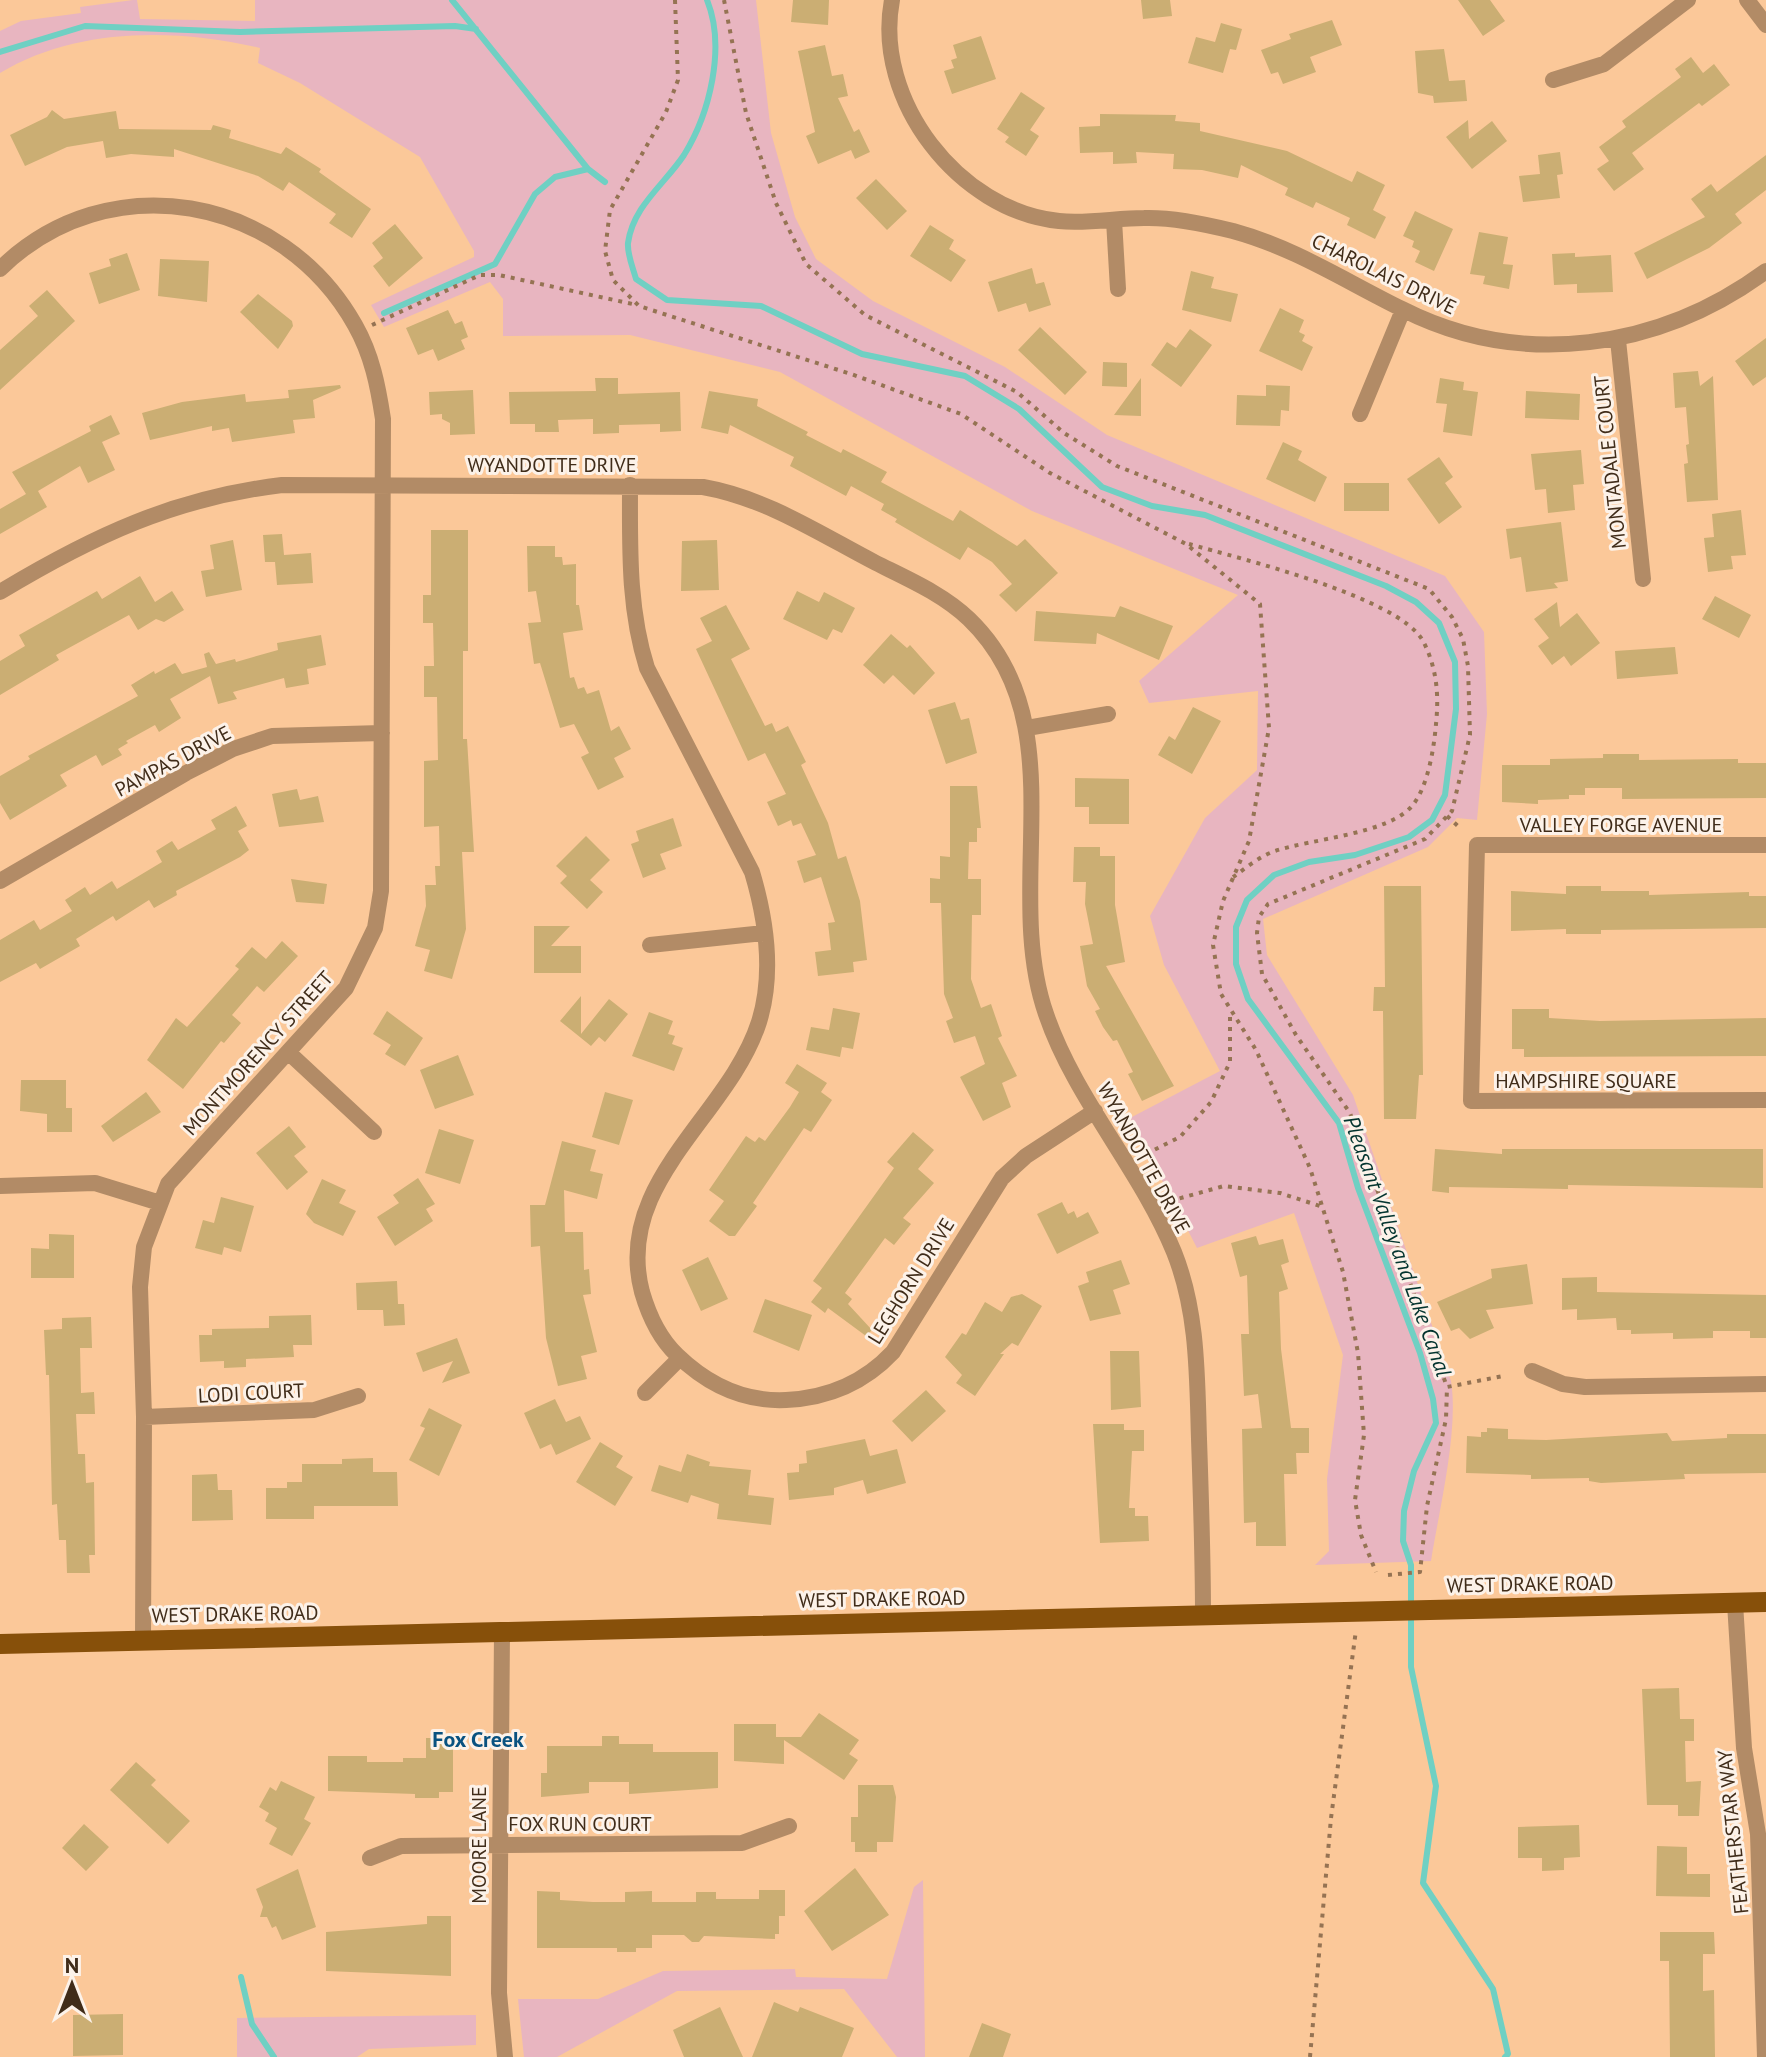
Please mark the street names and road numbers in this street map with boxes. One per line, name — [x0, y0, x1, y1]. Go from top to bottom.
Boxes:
street label: CHAROLAIS DRIVE — [1307, 228, 1461, 320]
street label: MONTADALE COURT — [1588, 374, 1632, 550]
street label: WYANDOTTE DRIVE — [468, 452, 636, 478]
street label: PAMPAS DRIVE — [110, 719, 236, 803]
street label: VALLEY FORGE AVENUE — [1519, 812, 1722, 838]
street label: MONTMORENCY STREET — [177, 965, 339, 1141]
street label: HAMPSHIRE SQUARE — [1495, 1068, 1677, 1094]
street label: WYANDOTTE DRIVE — [1092, 1078, 1196, 1238]
street label: LEGHORN DRIVE — [862, 1213, 960, 1349]
street label: LODI COURT — [197, 1377, 305, 1409]
street label: WEST DRAKE ROAD — [1446, 1570, 1614, 1598]
street label: WEST DRAKE ROAD — [798, 1585, 966, 1613]
street label: WEST DRAKE ROAD — [151, 1600, 319, 1628]
street label: FEATHERSTAR WAY — [1711, 1748, 1755, 1915]
street label: MOORE LANE — [466, 1786, 492, 1904]
street label: FOX RUN COURT — [508, 1811, 652, 1837]

